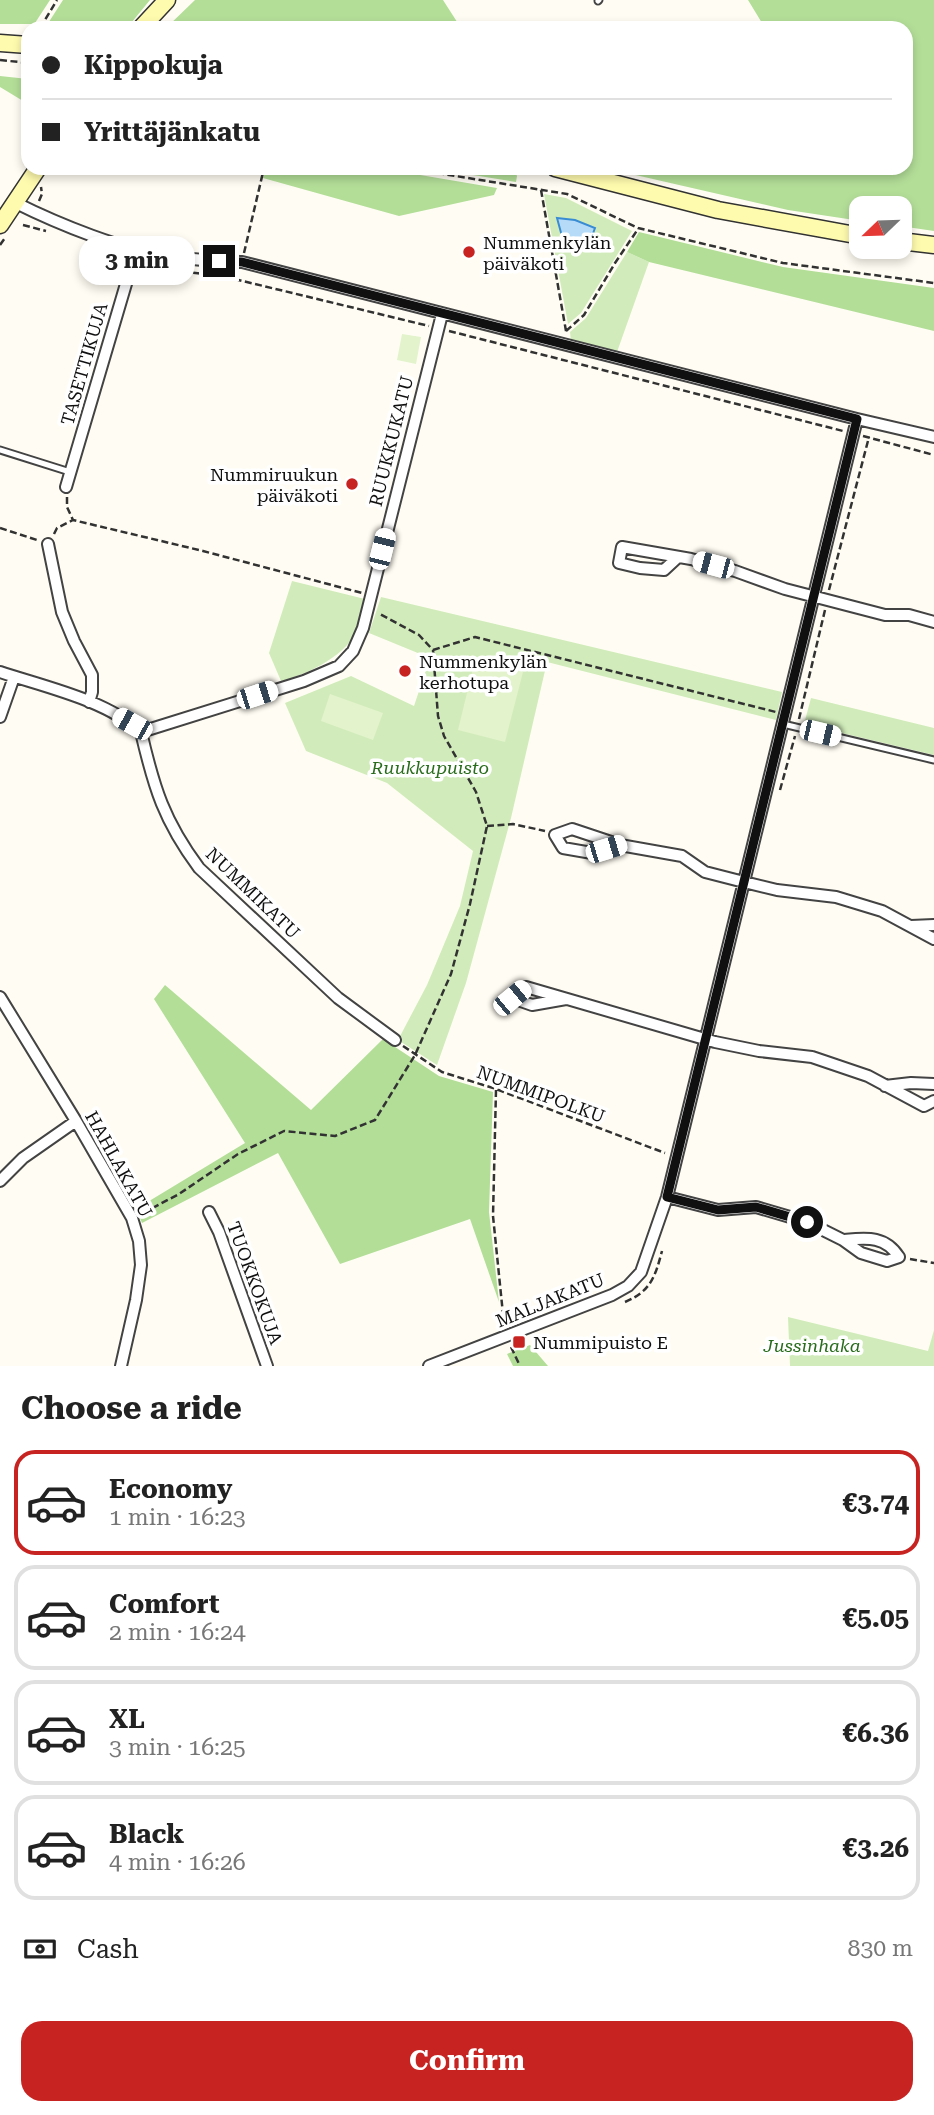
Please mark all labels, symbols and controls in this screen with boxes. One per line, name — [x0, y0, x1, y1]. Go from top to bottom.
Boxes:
text: Kippokuja — [84, 50, 223, 80]
text: Yrittäjänkatu — [84, 117, 260, 147]
north arrow — [849, 196, 912, 259]
map controls — [849, 196, 912, 259]
place label: Nummenkylän päiväkoti — [483, 232, 612, 274]
callout: 3 min — [79, 236, 194, 286]
marker: Nummenkylän päiväkoti — [461, 244, 477, 260]
route end — [203, 245, 235, 277]
text: 3 min — [105, 247, 169, 274]
street label: TASETTIKUJA — [56, 300, 112, 428]
street label: RUUKKUKATU — [365, 374, 417, 508]
place label: Nummiruukun päiväkoti — [210, 464, 338, 506]
marker: Nummiruukun päiväkoti — [344, 476, 360, 492]
car — [367, 526, 398, 572]
car — [690, 549, 737, 581]
place label: Nummenkylän kerhotupa — [419, 651, 548, 693]
marker: Nummenkylän kerhotupa — [397, 663, 413, 679]
car — [234, 679, 281, 711]
car — [109, 705, 156, 743]
car — [798, 718, 843, 748]
park label: Ruukkupuisto — [370, 757, 489, 778]
car — [583, 833, 630, 865]
street label: NUMMIKATU — [202, 843, 304, 943]
car — [490, 976, 535, 1020]
street label: NUMMIPOLKU — [474, 1061, 608, 1127]
street label: HAHLAKATU — [81, 1107, 157, 1221]
route start — [791, 1206, 823, 1238]
street label: TUOKKOKUJA — [223, 1219, 287, 1348]
street label: MALJAKATU — [493, 1269, 607, 1331]
place label: Nummipuisto E — [533, 1332, 668, 1353]
marker: Nummipuisto E — [511, 1334, 527, 1350]
park label: Jussinhaka — [763, 1335, 861, 1356]
text: Choose a ride — [21, 1389, 242, 1427]
icon: car — [25, 1471, 88, 1534]
text: Economy — [109, 1474, 232, 1504]
text: €3.74 — [843, 1488, 909, 1518]
text: 1 min · 16:23 — [109, 1504, 246, 1531]
icon: car — [25, 1586, 88, 1649]
text: Comfort — [109, 1589, 219, 1619]
text: €5.05 — [843, 1603, 909, 1633]
text: 2 min · 16:24 — [109, 1619, 246, 1646]
icon: car — [25, 1701, 88, 1764]
text: XL — [109, 1704, 145, 1734]
text: €6.36 — [843, 1718, 909, 1748]
text: 3 min · 16:25 — [109, 1734, 246, 1761]
icon: car — [25, 1816, 88, 1879]
text: Black — [109, 1819, 184, 1849]
text: €3.26 — [843, 1833, 909, 1863]
text: 4 min · 16:26 — [109, 1849, 246, 1876]
icon: cash — [21, 1930, 59, 1968]
text: Cash — [77, 1934, 139, 1964]
text: 830 m — [848, 1935, 913, 1962]
button: Confirm — [21, 2021, 913, 2101]

